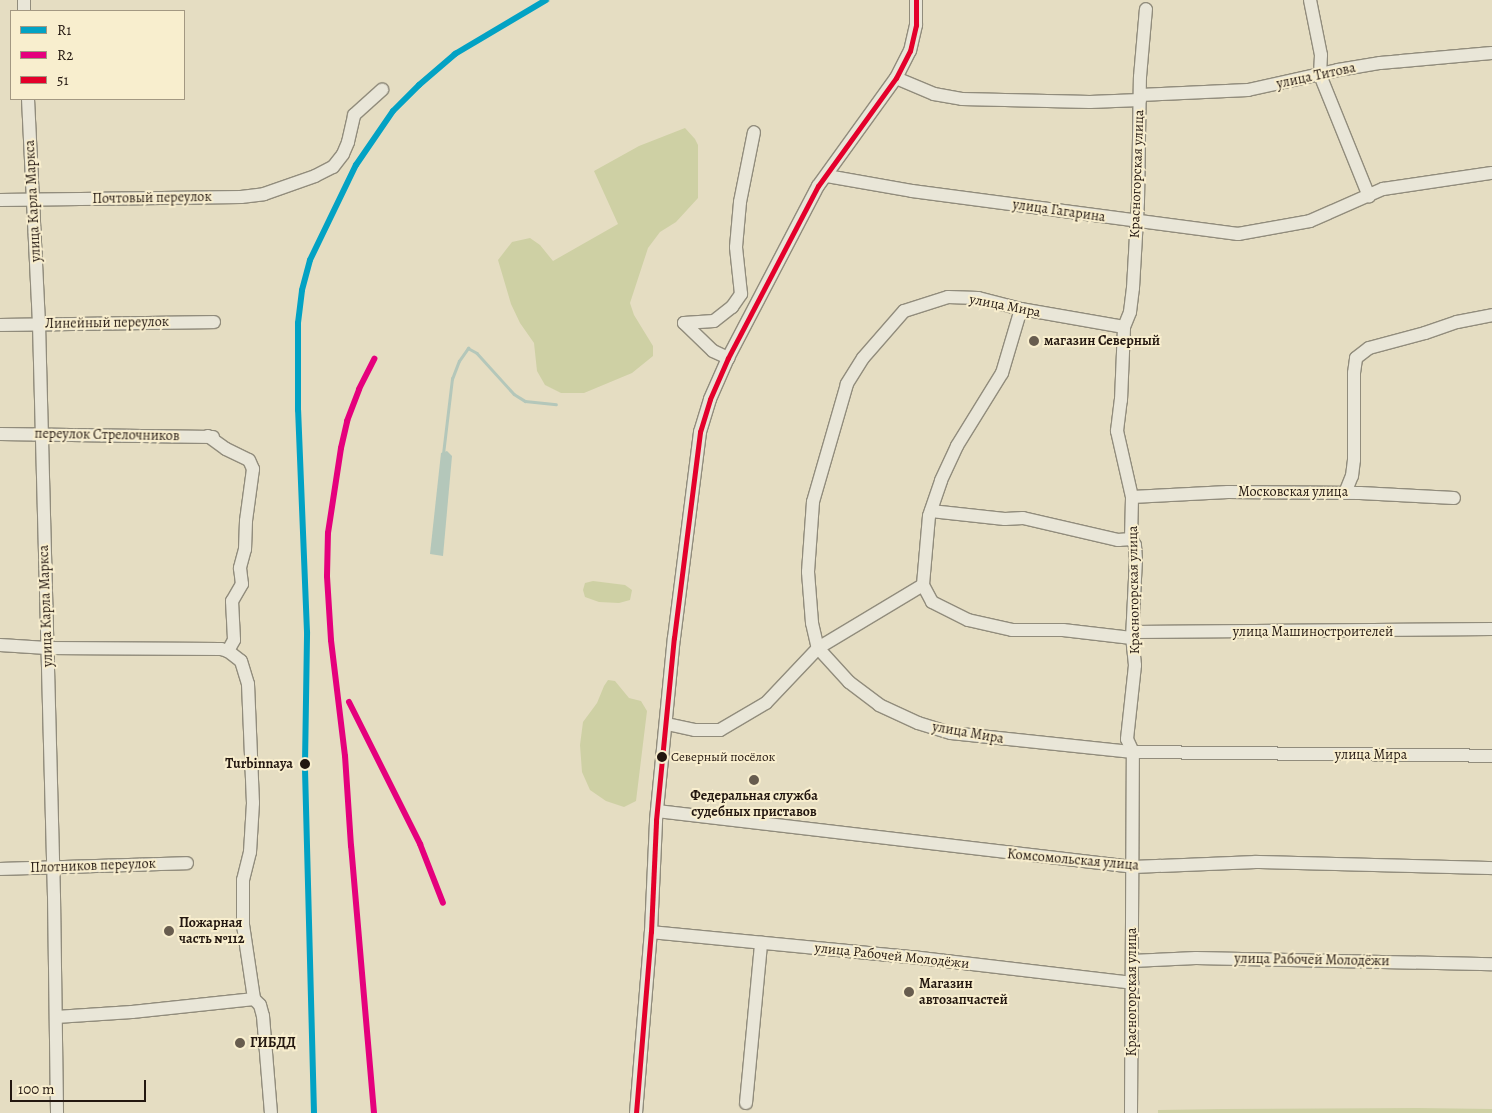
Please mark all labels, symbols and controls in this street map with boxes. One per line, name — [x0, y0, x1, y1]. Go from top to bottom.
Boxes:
legend — [10, 10, 185, 100]
text: R1 — [57, 20, 71, 40]
text: R2 — [57, 45, 73, 65]
street label: улица Титова — [1275, 59, 1357, 93]
text: 51 — [57, 70, 69, 90]
street label: Красногорская улица — [1126, 109, 1148, 239]
street label: улица Карла Маркса — [21, 140, 45, 262]
street label: Почтовый переулок — [92, 189, 212, 207]
street label: улица Гагарина — [1012, 196, 1106, 226]
street label: улица Мира — [968, 291, 1042, 321]
street label: Линейный переулок — [45, 314, 169, 332]
place label: магазин Северный — [1044, 333, 1160, 349]
marker: магазин Северный — [1028, 335, 1040, 347]
street label: переулок Стрелочников — [34, 425, 180, 445]
street label: Московская улица — [1238, 484, 1348, 500]
street label: Красногорская улица — [1124, 525, 1144, 655]
street label: улица Карла Маркса — [35, 545, 57, 667]
street label: улица Машиностроителей — [1233, 624, 1393, 640]
street label: улица Мира — [931, 718, 1005, 748]
street label: улица Мира — [1335, 747, 1407, 763]
place label: Северный посёлок — [671, 749, 775, 765]
marker: Северный посёлок — [657, 752, 667, 762]
place label: Turbinnaya — [225, 756, 293, 772]
marker: Turbinnaya — [297, 756, 313, 772]
marker: Федеральная служба судебных приставов — [748, 774, 760, 786]
place label: Федеральная служба судебных приставов — [690, 788, 818, 820]
street label: Комсомольская улица — [1006, 846, 1140, 874]
street label: Плотников переулок — [30, 855, 156, 877]
place label: Пожарная часть №112 — [179, 915, 244, 948]
marker: Пожарная часть №112 — [163, 925, 175, 937]
street label: Красногорская улица — [1124, 928, 1140, 1056]
street label: улица Рабочей Молодёжи — [814, 940, 970, 972]
street label: улица Рабочей Молодёжи — [1234, 950, 1390, 970]
place label: Магазин автозапчастей — [919, 976, 1008, 1009]
marker: Магазин автозапчастей — [903, 986, 915, 998]
place label: ГИБДД — [250, 1035, 296, 1051]
marker: ГИБДД — [234, 1037, 246, 1049]
scale bar — [12, 1070, 149, 1102]
text: 100 m — [18, 1079, 55, 1099]

